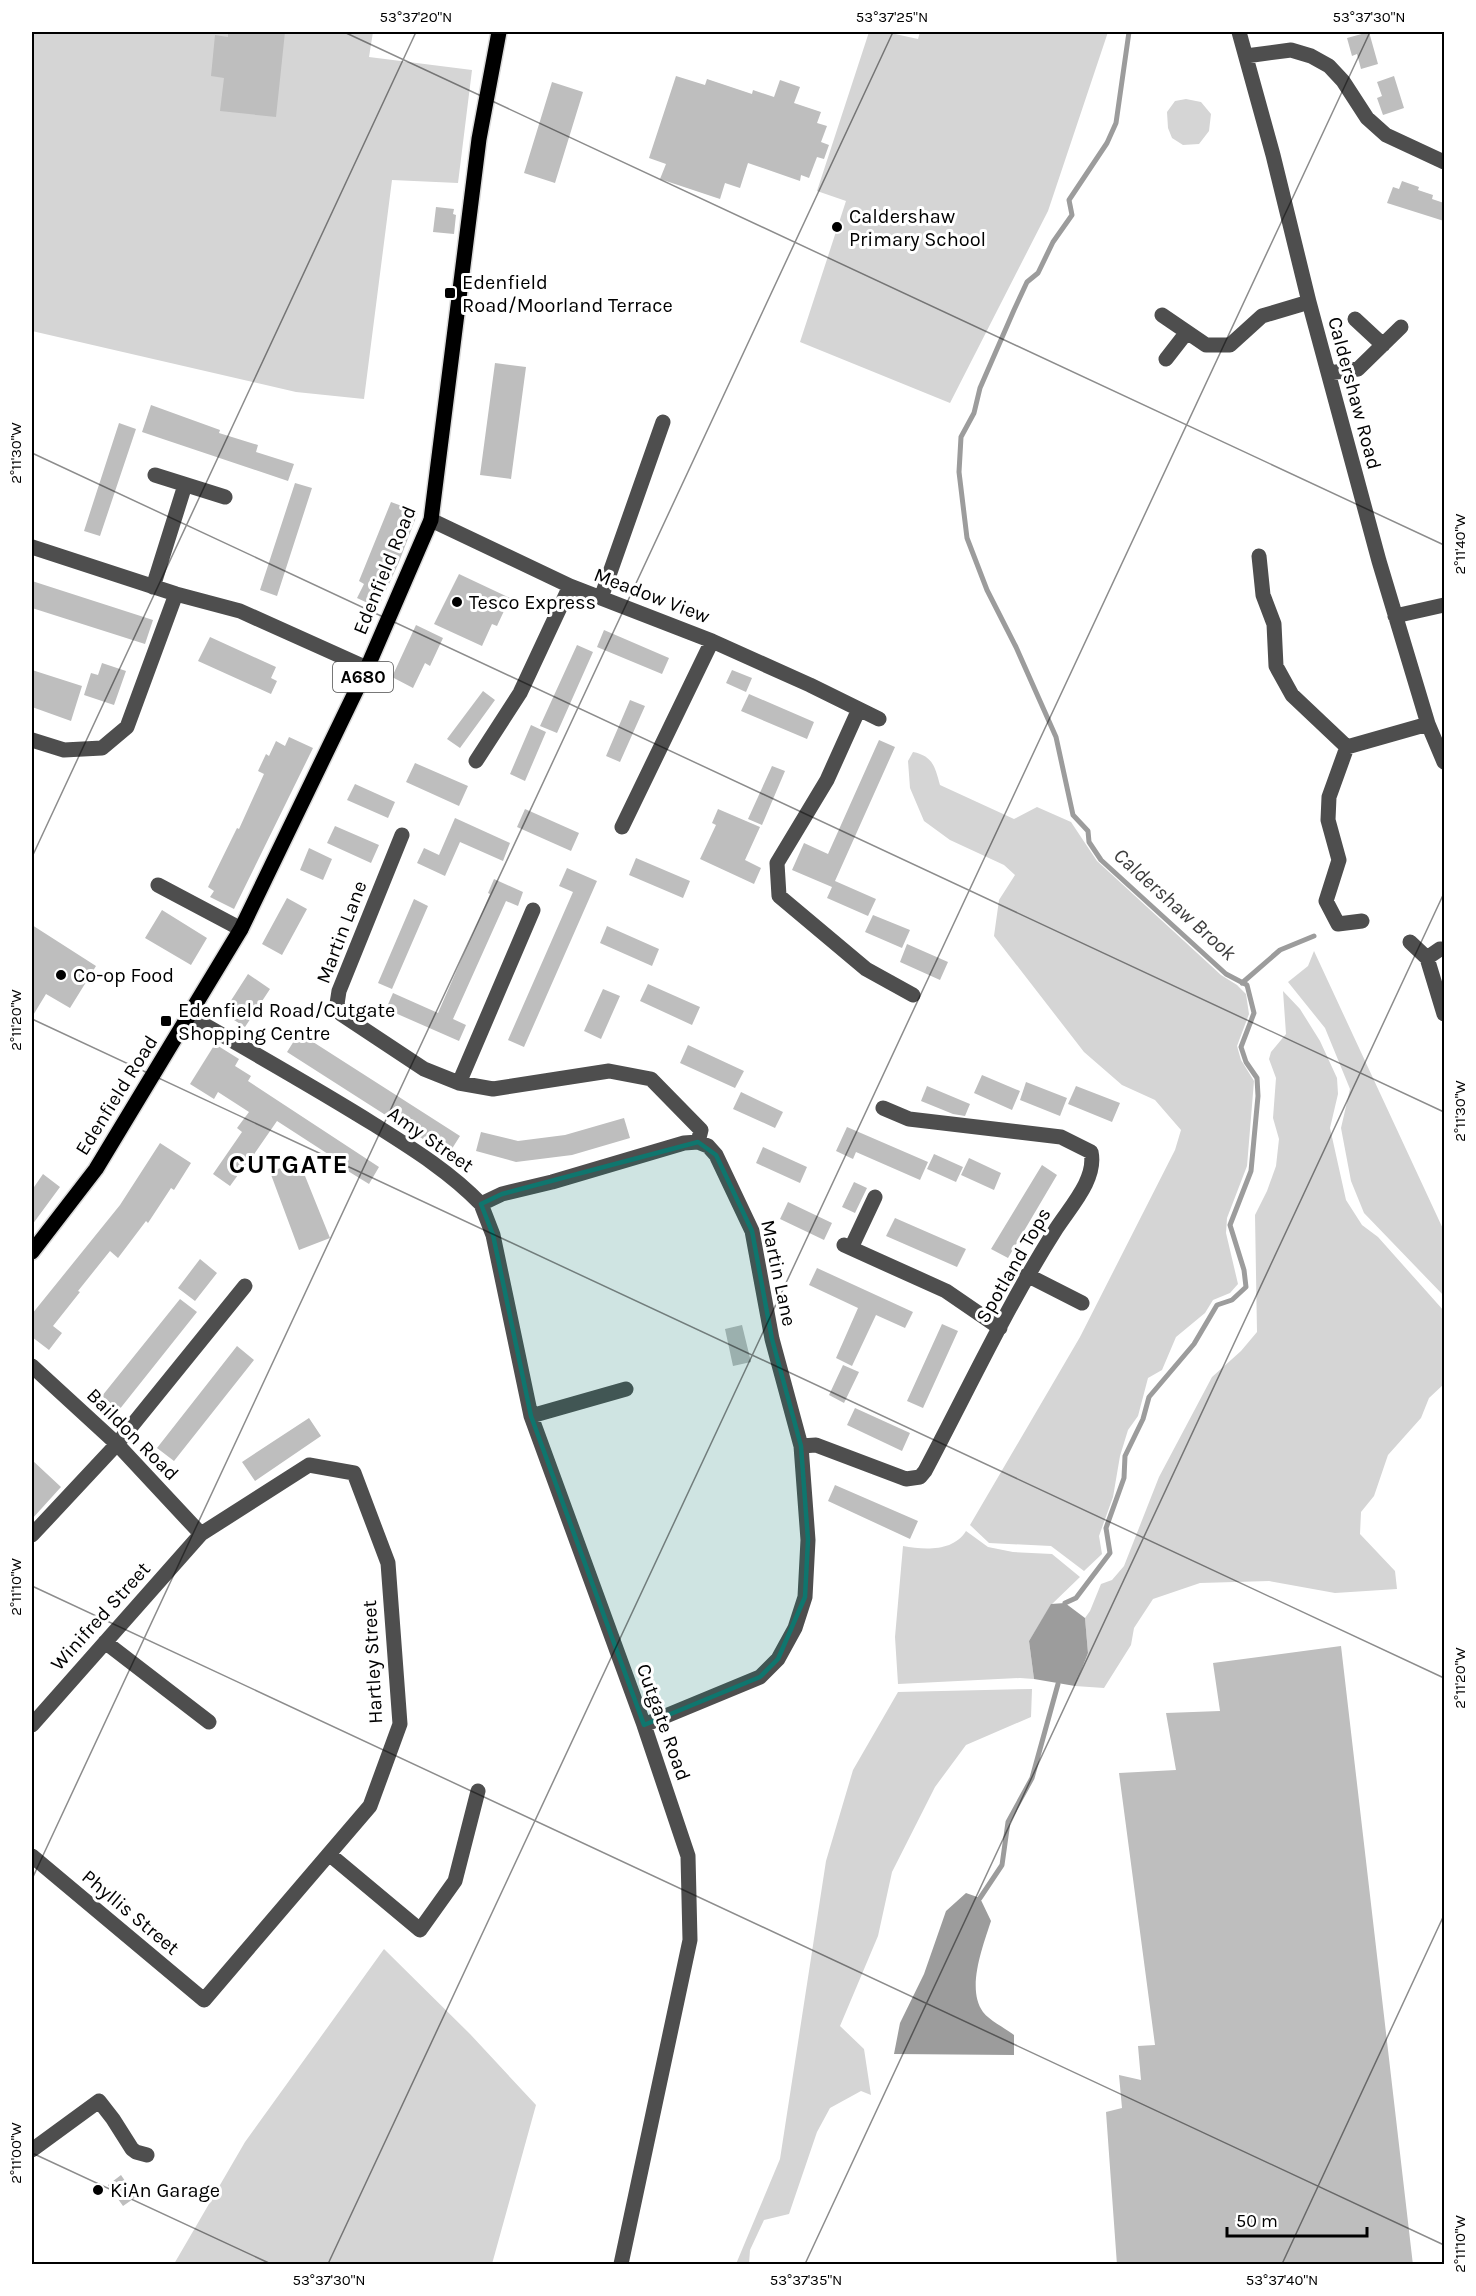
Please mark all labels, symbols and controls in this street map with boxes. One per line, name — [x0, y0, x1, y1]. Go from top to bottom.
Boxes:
text: 53°37'20"N — [380, 8, 452, 26]
text: 53°37'25"N — [856, 8, 928, 26]
text: 53°37'30"N — [1333, 8, 1405, 26]
place label: Caldershaw Primary School — [849, 205, 986, 251]
marker: Caldershaw Primary School — [830, 220, 844, 234]
place label: Edenfield Road/Moorland Terrace — [462, 271, 673, 317]
marker: Edenfield Road/Moorland Terrace — [443, 286, 457, 300]
street label: Caldershaw Road — [1323, 314, 1386, 472]
text: 2°11'30"W — [7, 422, 25, 484]
street label: Edenfield Road — [348, 502, 421, 638]
text: 2°11'40"W — [1451, 513, 1469, 575]
street label: Meadow View — [591, 563, 713, 628]
place label: Tesco Express — [469, 591, 596, 614]
marker: Tesco Express — [450, 595, 464, 609]
road number: A680 — [333, 662, 393, 692]
water label: Caldershaw Brook — [1109, 843, 1241, 965]
street label: Martin Lane — [311, 878, 372, 987]
place label: Co-op Food — [73, 964, 174, 987]
marker: Co-op Food — [54, 968, 68, 982]
text: 2°11'20"W — [7, 989, 25, 1051]
place label: Edenfield Road/Cutgate Shopping Centre — [178, 999, 395, 1045]
marker: Edenfield Road/Cutgate Shopping Centre — [159, 1014, 173, 1028]
street label: Edenfield Road — [70, 1031, 162, 1159]
text: 2°11'30"W — [1451, 1080, 1469, 1142]
street label: Amy Street — [383, 1102, 478, 1178]
district label: CUTGATE — [229, 1149, 349, 1180]
street label: Spotland Tops — [971, 1204, 1056, 1327]
street label: Martin Lane — [756, 1218, 801, 1328]
street label: Baildon Road — [82, 1384, 183, 1485]
street label: Winifred Street — [46, 1557, 155, 1675]
text: 2°11'10"W — [7, 1558, 25, 1616]
street label: Hartley Street — [358, 1599, 387, 1724]
text: 2°11'20"W — [1451, 1647, 1469, 1709]
street label: Cutgate Road — [632, 1661, 695, 1784]
street label: Phyllis Street — [77, 1865, 184, 1960]
text: 2°11'00"W — [7, 2122, 25, 2184]
place label: KiAn Garage — [110, 2179, 220, 2202]
marker: KiAn Garage — [91, 2183, 105, 2197]
scale bar — [1227, 2200, 1366, 2238]
text: 50 m — [1236, 2210, 1278, 2232]
text: 2°11'10"W — [1451, 2215, 1469, 2273]
text: 53°37'30"N — [293, 2271, 365, 2289]
text: 53°37'35"N — [770, 2271, 842, 2289]
text: 53°37'40"N — [1246, 2271, 1318, 2289]

